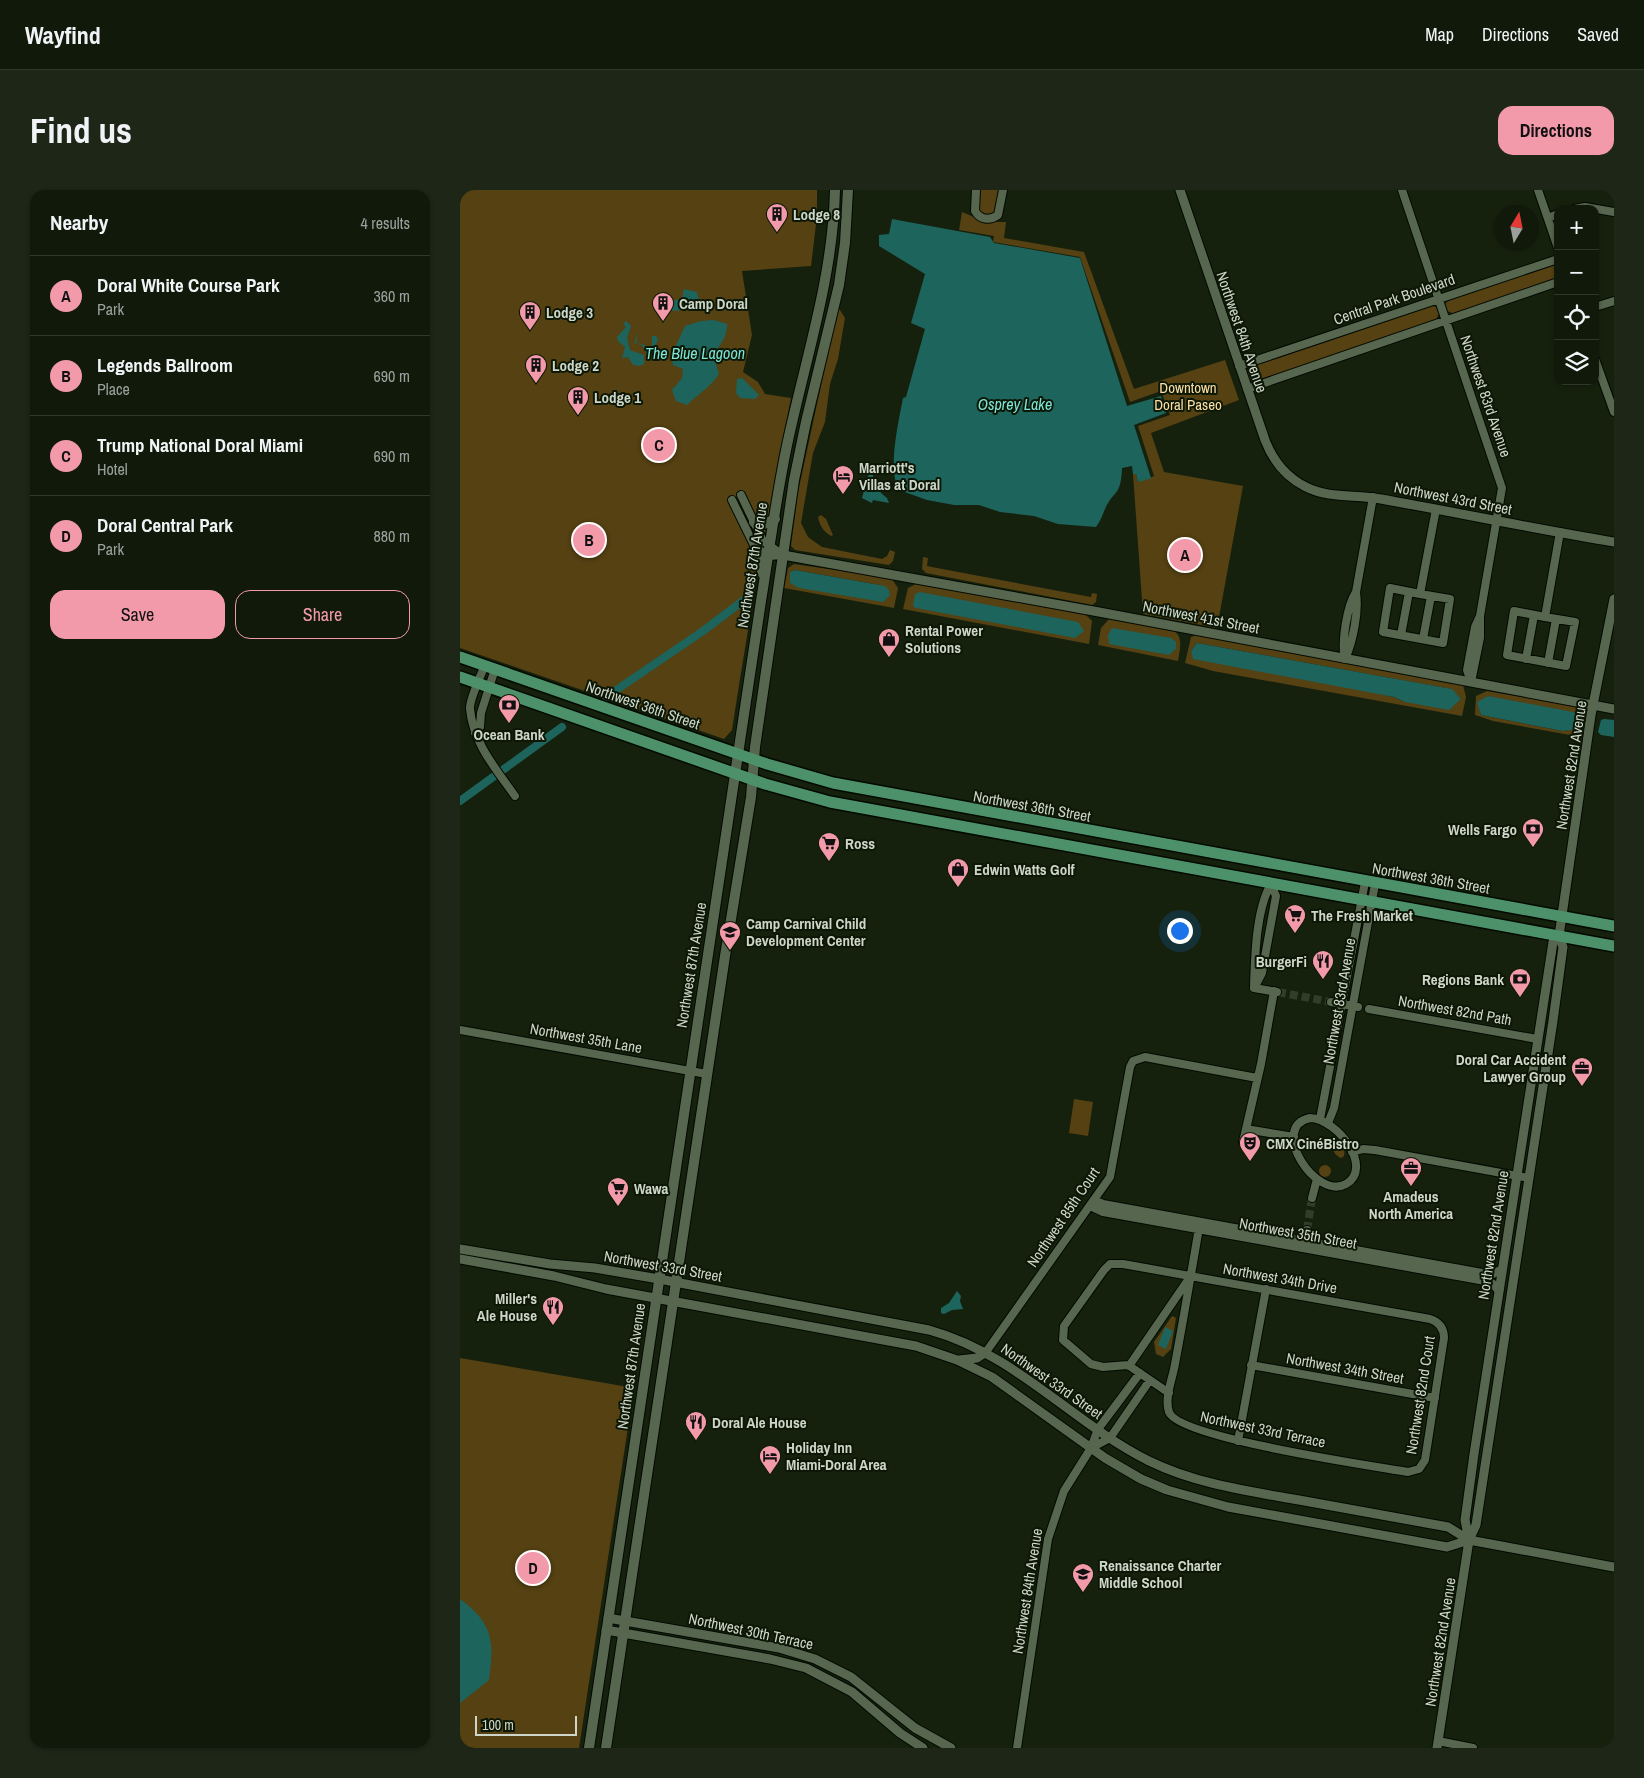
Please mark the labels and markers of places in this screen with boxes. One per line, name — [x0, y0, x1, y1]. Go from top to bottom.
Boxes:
building icon: Lodge 8 — [765, 202, 789, 233]
place label: Lodge 8 — [793, 204, 840, 225]
building icon: Camp Doral — [651, 291, 675, 322]
place label: Camp Doral — [679, 293, 748, 314]
building icon: Lodge 3 — [518, 300, 542, 331]
place label: Lodge 3 — [546, 302, 593, 323]
building icon: Lodge 2 — [524, 353, 548, 384]
place label: Lodge 2 — [552, 355, 599, 376]
building icon: Lodge 1 — [566, 385, 590, 416]
place label: Lodge 1 — [594, 387, 641, 408]
pin: C — [643, 426, 675, 464]
place label: Marriott's Villas at Doral — [859, 457, 940, 495]
hotel icon: Marriott's Villas at Doral — [831, 464, 855, 495]
pin: B — [573, 521, 605, 559]
pin: A — [1169, 536, 1201, 574]
place label: Rental Power Solutions — [905, 620, 983, 658]
shop icon: Rental Power Solutions — [877, 627, 901, 658]
bank icon: Ocean Bank — [497, 693, 521, 724]
place label: Ocean Bank — [473, 724, 545, 745]
bank icon: Wells Fargo — [1521, 817, 1545, 848]
place label: Wells Fargo — [1448, 819, 1517, 840]
supermarket icon: Ross — [817, 831, 841, 862]
place label: Ross — [845, 833, 875, 854]
shop icon: Edwin Watts Golf — [946, 857, 970, 888]
place label: Edwin Watts Golf — [974, 859, 1076, 880]
supermarket icon: The Fresh Market — [1283, 903, 1307, 934]
place label: The Fresh Market — [1311, 905, 1413, 926]
place label: Camp Carnival Child Development Center — [746, 913, 866, 951]
school or university icon: Camp Carnival Child Development Center — [718, 920, 742, 951]
restaurant icon: BurgerFi — [1311, 949, 1335, 980]
place label: BurgerFi — [1256, 951, 1307, 972]
bank icon: Regions Bank — [1508, 967, 1532, 998]
place label: Regions Bank — [1422, 969, 1504, 990]
place label: Doral Car Accident Lawyer Group — [1456, 1049, 1566, 1087]
office icon: Doral Car Accident Lawyer Group — [1570, 1056, 1594, 1087]
theatre icon: CMX CinéBistro — [1238, 1131, 1262, 1162]
place label: CMX CinéBistro — [1266, 1133, 1359, 1154]
office icon: Amadeus North America — [1399, 1156, 1423, 1187]
supermarket icon: Wawa — [606, 1176, 630, 1207]
place label: Wawa — [634, 1178, 669, 1199]
place label: Amadeus North America — [1369, 1186, 1453, 1224]
place label: Miller's Ale House — [477, 1288, 537, 1326]
restaurant icon: Miller's Ale House — [541, 1295, 565, 1326]
restaurant icon: Doral Ale House — [684, 1410, 708, 1441]
place label: Doral Ale House — [712, 1412, 807, 1433]
place label: Holiday Inn Miami-Doral Area — [786, 1437, 887, 1475]
hotel icon: Holiday Inn Miami-Doral Area — [758, 1444, 782, 1475]
pin: D — [517, 1549, 549, 1587]
place label: Renaissance Charter Middle School — [1099, 1555, 1222, 1593]
school or university icon: Renaissance Charter Middle School — [1071, 1562, 1095, 1593]

